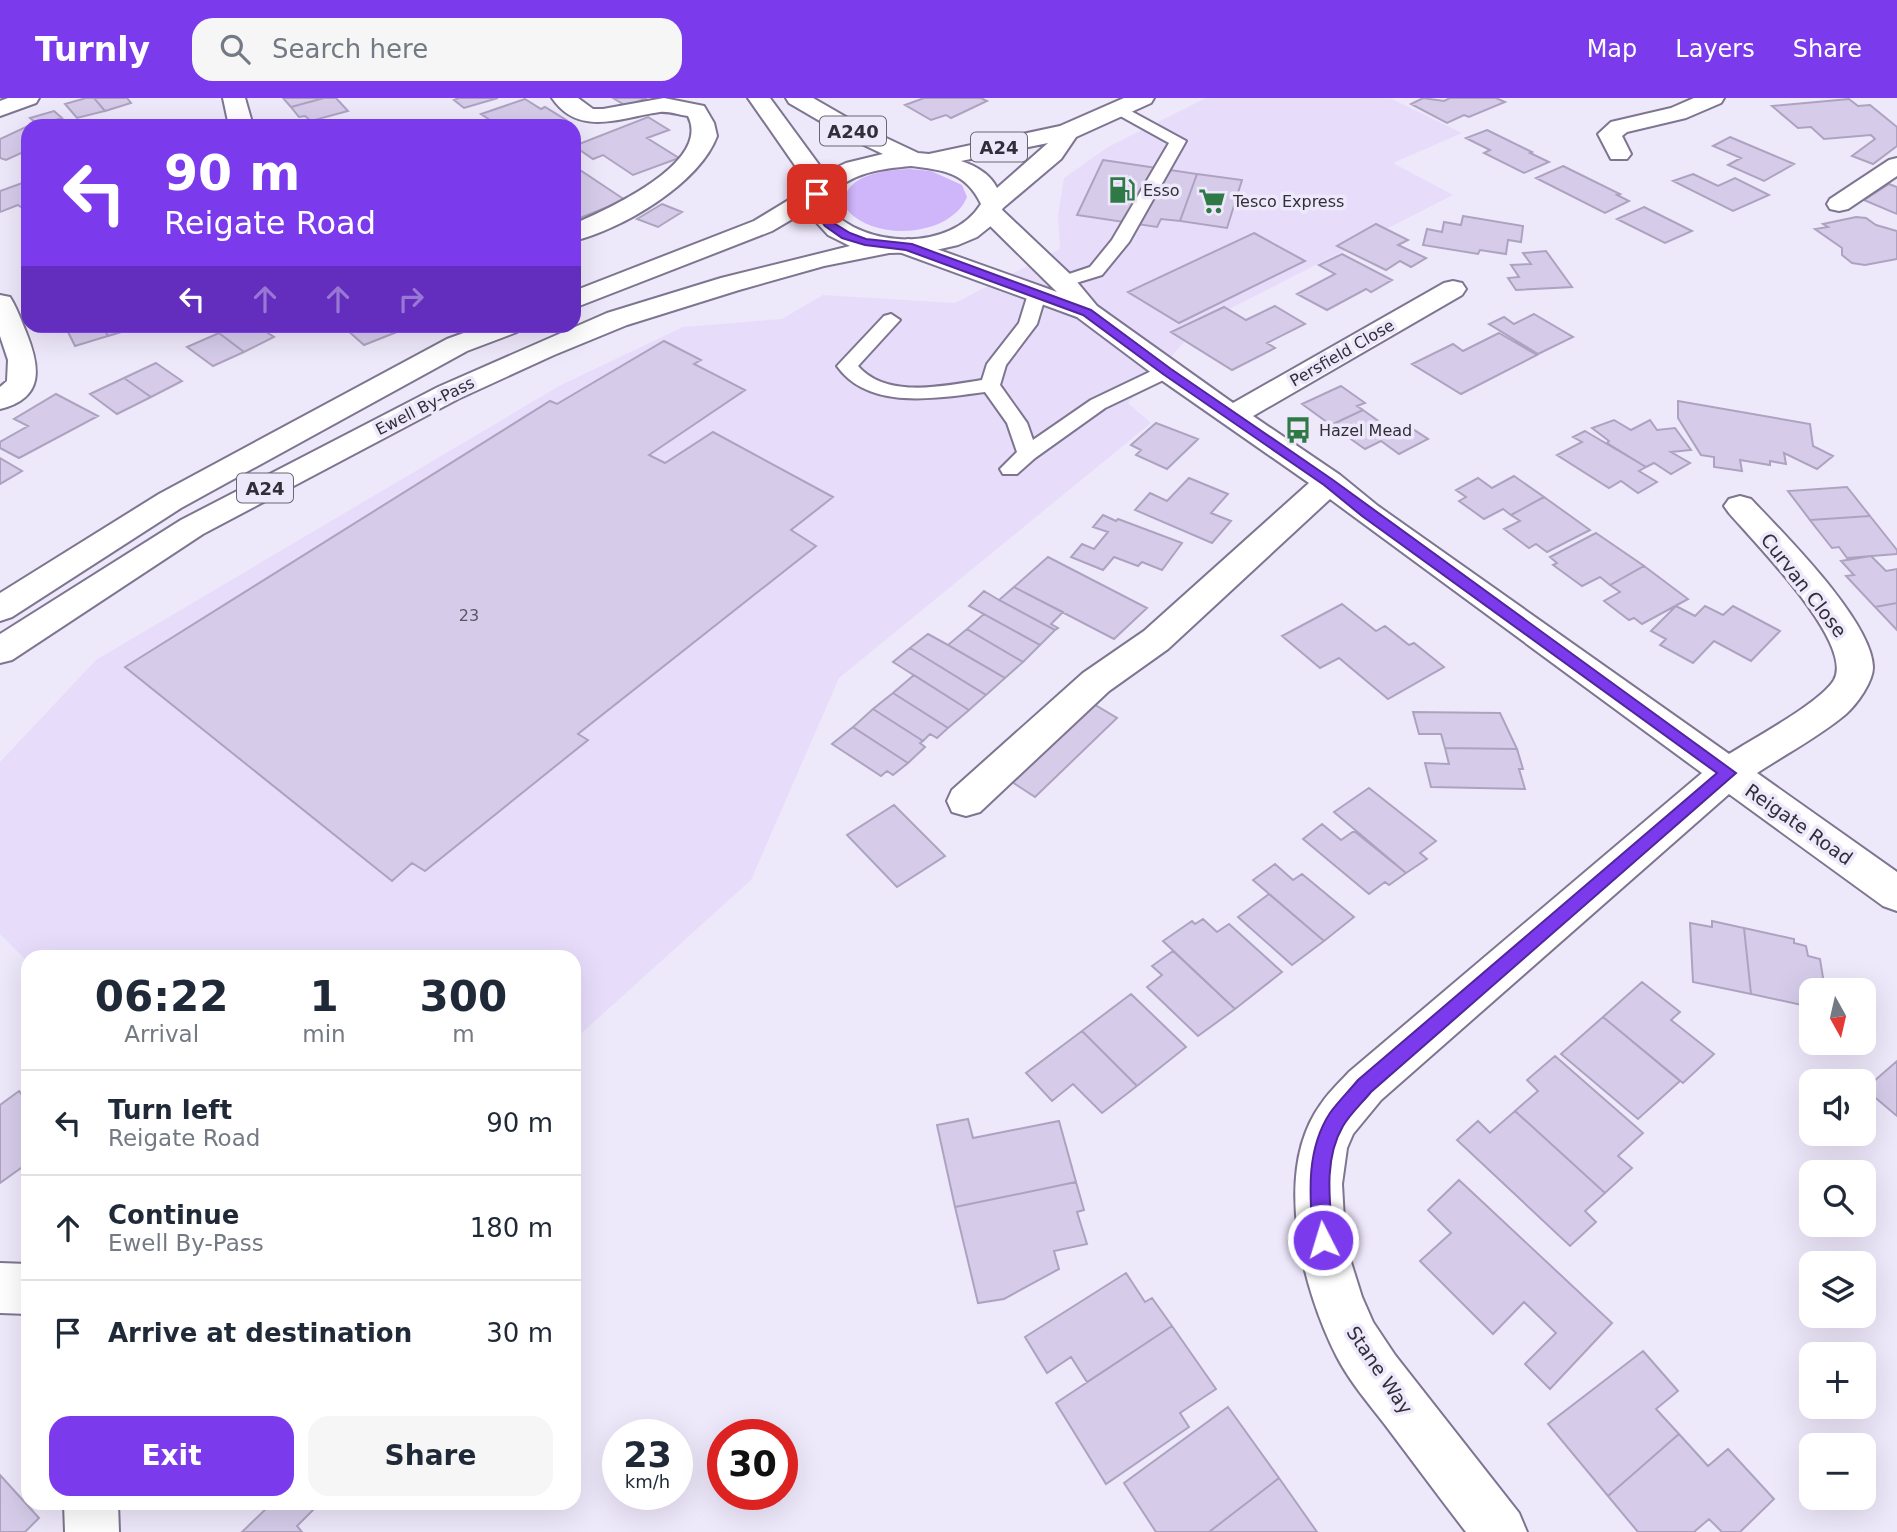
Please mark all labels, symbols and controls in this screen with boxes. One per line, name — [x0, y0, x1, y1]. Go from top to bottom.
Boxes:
search box — [192, 18, 682, 81]
text: Turnly — [35, 30, 150, 69]
icon: search — [216, 30, 254, 68]
text: Search here — [272, 34, 428, 64]
text: Map — [1587, 35, 1637, 63]
text: Layers — [1675, 35, 1755, 63]
text: Share — [1793, 35, 1862, 63]
road number: A240 — [820, 116, 886, 146]
road number: A24 — [971, 132, 1027, 162]
text: 90 m — [164, 145, 300, 202]
icon: left — [49, 147, 140, 238]
pin — [787, 164, 847, 224]
icon: arrive — [798, 175, 836, 213]
fuel station icon: Esso — [1107, 175, 1137, 205]
place label: Esso — [1143, 181, 1180, 200]
supermarket icon: Tesco Express — [1197, 186, 1227, 216]
place label: Tesco Express — [1232, 192, 1344, 211]
text: Reigate Road — [164, 204, 376, 242]
icon: left — [173, 280, 211, 318]
icon: ahead — [246, 280, 284, 318]
icon: ahead — [319, 280, 357, 318]
icon: right — [392, 280, 430, 318]
street label: Persfield Close — [1287, 316, 1397, 390]
street label: Ewell By-Pass — [372, 373, 478, 439]
bus stop icon: Hazel Mead — [1283, 415, 1313, 445]
place label: Hazel Mead — [1319, 421, 1412, 440]
road number: A24 — [237, 474, 293, 502]
street label: Curvan Close — [1757, 529, 1851, 641]
house number: 23 — [459, 606, 479, 625]
street label: Reigate Road — [1741, 779, 1857, 869]
text: 06:22 — [95, 972, 229, 1021]
text: 1 — [309, 972, 339, 1021]
text: 300 — [420, 972, 507, 1021]
north arrow — [1799, 978, 1876, 1055]
map controls — [1799, 978, 1876, 1510]
text: Arrival — [124, 1021, 199, 1047]
text: min — [302, 1021, 346, 1047]
text: m — [452, 1021, 475, 1047]
button: sound — [1799, 1069, 1876, 1146]
text: Turn left — [108, 1095, 232, 1125]
icon: left — [49, 1104, 87, 1142]
text: 90 m — [486, 1108, 553, 1138]
text: Reigate Road — [108, 1125, 260, 1151]
button: search — [1799, 1160, 1876, 1237]
text: Continue — [108, 1200, 239, 1230]
position arrow — [1286, 1203, 1360, 1277]
icon: ahead — [49, 1209, 87, 1247]
text: 180 m — [470, 1213, 553, 1243]
text: Ewell By-Pass — [108, 1230, 264, 1256]
button: layers — [1799, 1251, 1876, 1328]
icon: arrive — [49, 1314, 87, 1352]
text: Arrive at destination — [108, 1318, 412, 1348]
text: 30 m — [486, 1318, 553, 1348]
street label: Stane Way — [1343, 1322, 1417, 1418]
button: + — [1799, 1342, 1876, 1419]
button: Exit — [49, 1416, 294, 1496]
button: Share — [308, 1416, 553, 1496]
speed limit sign: 30 — [707, 1419, 798, 1510]
button: − — [1799, 1433, 1876, 1510]
text: 23 — [623, 1435, 672, 1475]
text: km/h — [625, 1471, 670, 1492]

